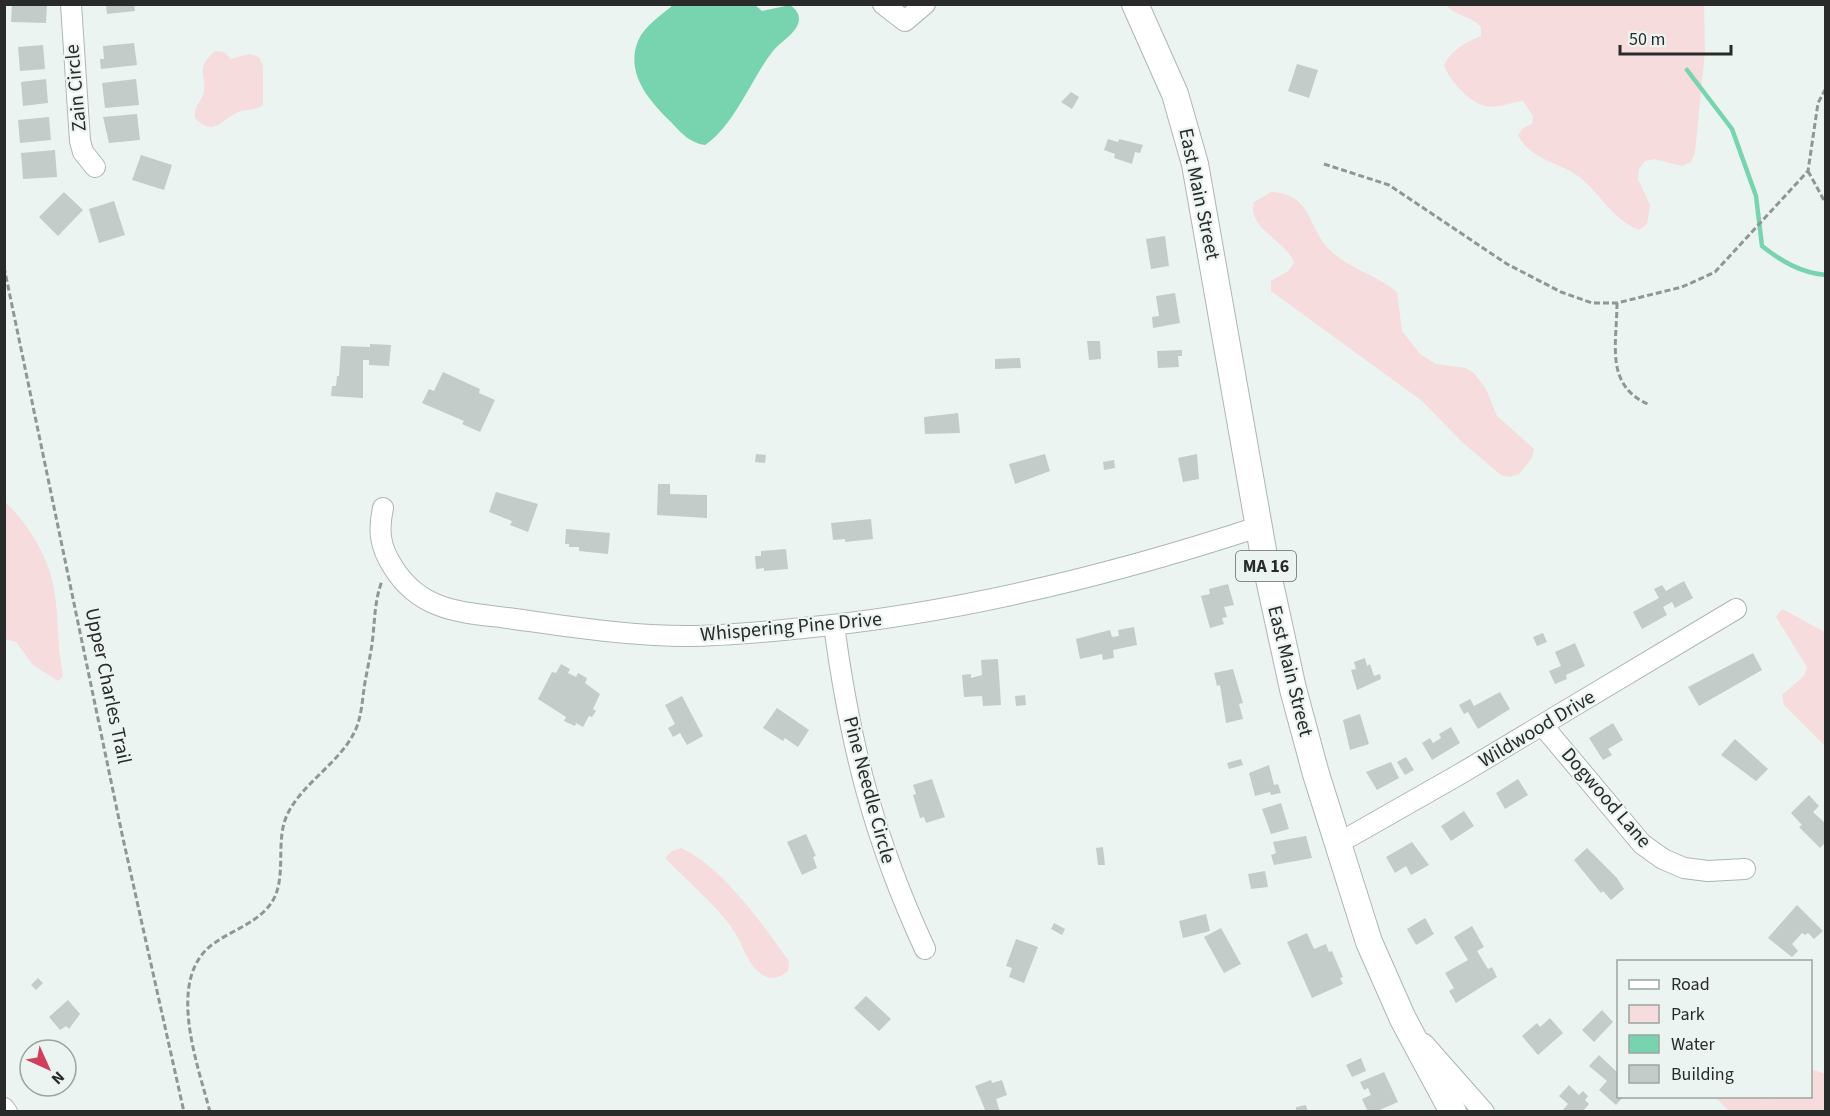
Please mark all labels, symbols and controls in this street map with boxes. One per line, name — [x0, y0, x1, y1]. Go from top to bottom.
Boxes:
scale bar — [1620, 18, 1731, 56]
text: 50 m — [1629, 27, 1665, 52]
street label: Zain Circle — [58, 43, 94, 133]
street label: East Main Street — [1171, 126, 1227, 263]
road number: MA 16 — [1236, 551, 1296, 581]
street label: East Main Street — [1260, 603, 1320, 740]
street label: Upper Charles Trail — [78, 605, 138, 767]
street label: Whispering Pine Drive — [699, 605, 883, 649]
street label: Wildwood Drive — [1474, 683, 1601, 775]
street label: Pine Needle Circle — [836, 713, 902, 867]
street label: Dogwood Lane — [1554, 742, 1658, 854]
legend — [1617, 960, 1812, 1098]
text: Road — [1671, 972, 1710, 997]
text: Park — [1671, 1002, 1705, 1027]
text: Water — [1671, 1032, 1715, 1057]
north arrow — [18, 1038, 78, 1098]
text: Building — [1671, 1062, 1734, 1087]
text: N — [46, 1066, 69, 1089]

